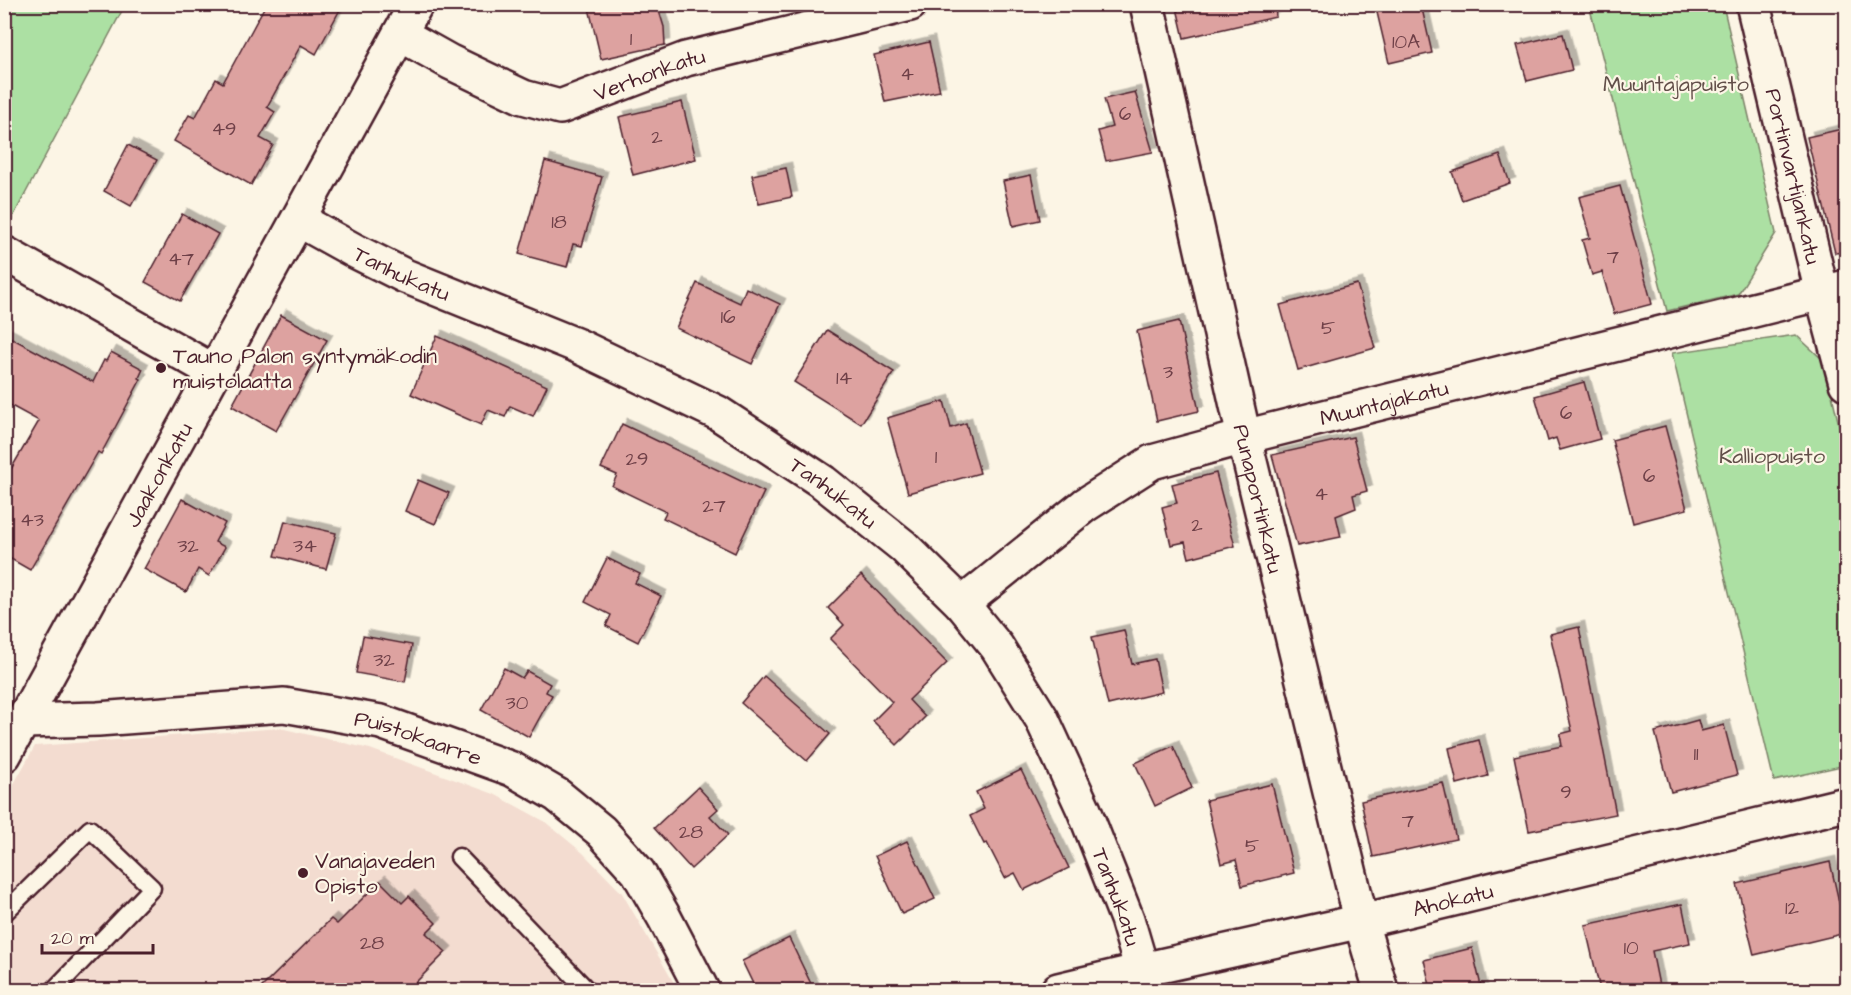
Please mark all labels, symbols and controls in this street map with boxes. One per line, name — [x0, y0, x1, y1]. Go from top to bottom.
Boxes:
house number: 1 — [630, 25, 633, 53]
house number: 10A — [1392, 28, 1420, 56]
street label: Verhonkatu — [590, 41, 709, 110]
house number: 4 — [900, 60, 914, 88]
park label: Muuntajapuisto — [1603, 69, 1750, 100]
street label: Portinvartijankatu — [1757, 85, 1829, 268]
house number: 6 — [1119, 100, 1132, 128]
house number: 49 — [212, 115, 237, 143]
house number: 2 — [651, 123, 663, 151]
house number: 18 — [551, 208, 567, 236]
street label: Tanhukatu — [348, 239, 454, 310]
house number: 7 — [1607, 243, 1619, 271]
house number: 47 — [168, 245, 194, 273]
house number: 16 — [720, 303, 736, 331]
house number: 5 — [1321, 314, 1335, 342]
place label: Tauno Palon syntymäkodin muistolaatta — [173, 341, 437, 397]
house number: 3 — [1163, 358, 1173, 386]
marker: Tauno Palon syntymäkodin muistolaatta — [154, 361, 168, 375]
house number: 14 — [836, 364, 852, 392]
street label: Muuntajakatu — [1317, 373, 1452, 435]
house number: 6 — [1560, 399, 1573, 427]
street label: Jaakonkatu — [118, 417, 201, 533]
street label: Punaportinkatu — [1225, 421, 1290, 576]
park label: Kalliopuisto — [1719, 441, 1826, 472]
house number: 1 — [935, 443, 938, 471]
house number: 29 — [626, 445, 648, 473]
street label: Tanhukatu — [783, 450, 883, 537]
house number: 6 — [1643, 462, 1656, 490]
house number: 4 — [1314, 480, 1328, 508]
house number: 27 — [702, 492, 726, 520]
house number: 43 — [20, 506, 44, 534]
house number: 2 — [1191, 511, 1203, 539]
house number: 32 — [177, 532, 199, 560]
house number: 34 — [293, 532, 317, 560]
house number: 32 — [373, 646, 395, 674]
house number: 30 — [506, 689, 529, 717]
street label: Puistokaarre — [352, 704, 486, 774]
house number: 11 — [1693, 740, 1699, 768]
house number: 9 — [1560, 778, 1572, 806]
house number: 7 — [1402, 807, 1414, 835]
house number: 28 — [679, 818, 703, 846]
house number: 5 — [1245, 832, 1259, 860]
street label: Tanhukatu — [1083, 843, 1148, 950]
place label: Vanajaveden Opisto — [315, 846, 435, 902]
marker: Vanajaveden Opisto — [296, 866, 310, 880]
street label: Ahokatu — [1409, 876, 1497, 925]
house number: 12 — [1785, 894, 1800, 922]
scale bar — [42, 917, 153, 955]
text: 20 m — [51, 926, 94, 951]
house number: 28 — [360, 929, 384, 957]
house number: 10 — [1623, 934, 1639, 962]

